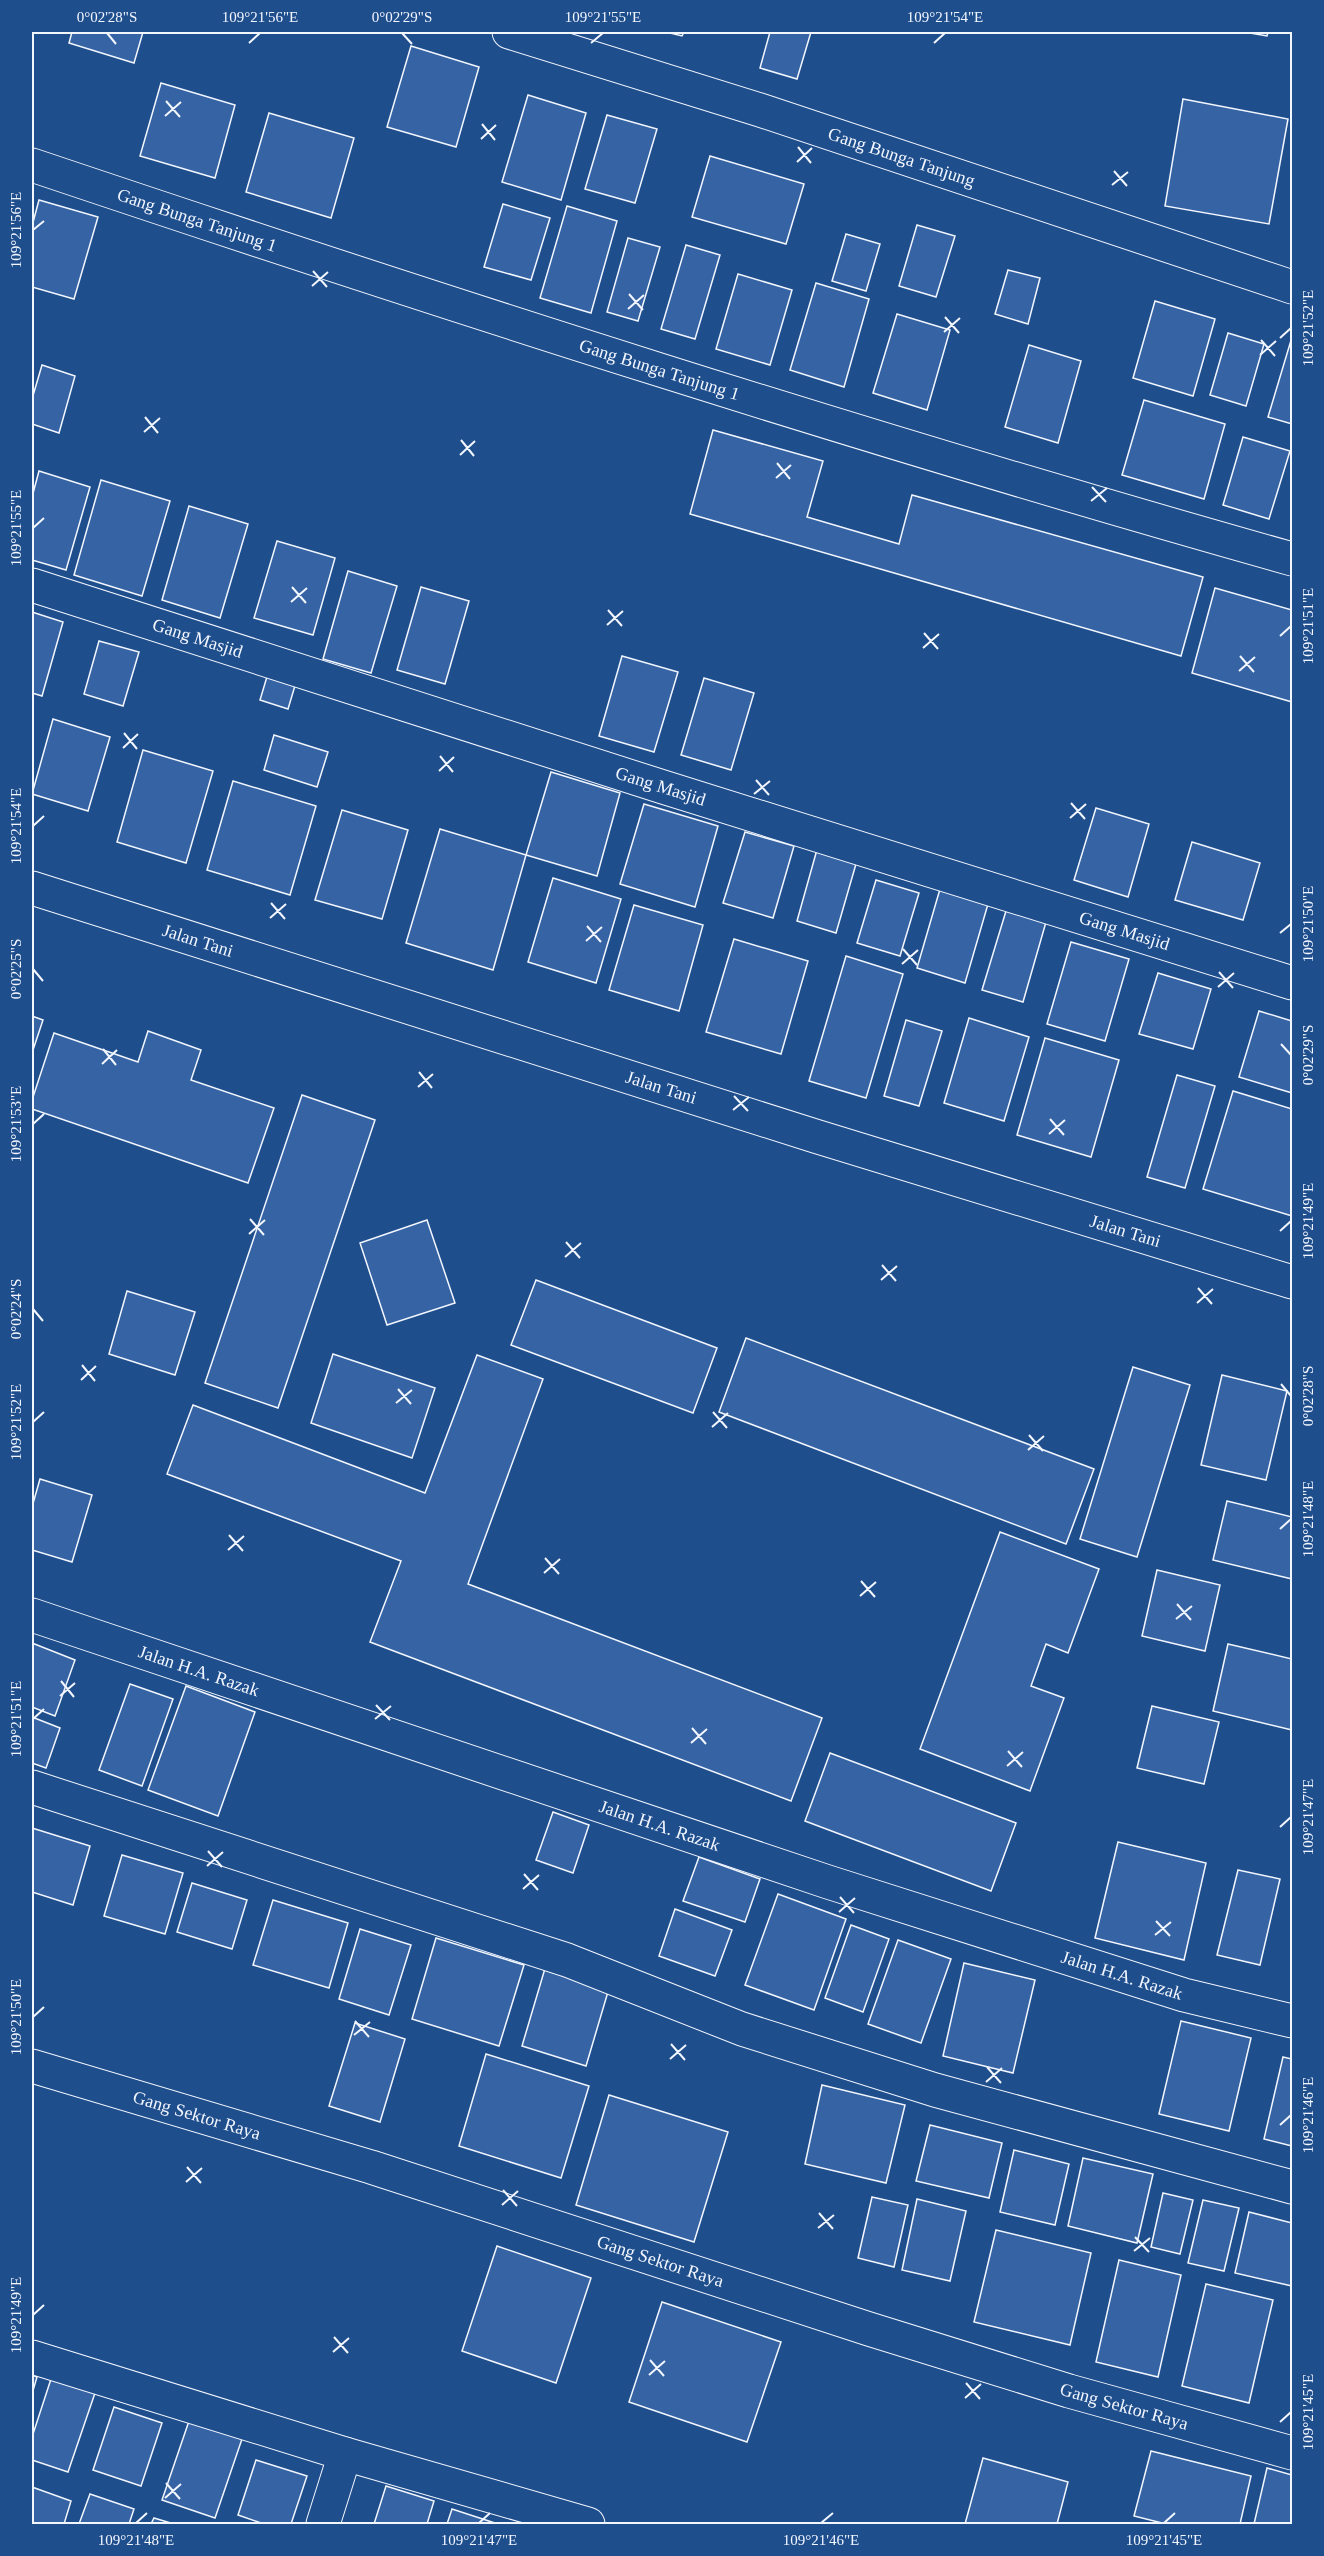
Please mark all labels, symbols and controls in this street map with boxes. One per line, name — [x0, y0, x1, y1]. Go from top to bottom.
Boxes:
text: 0°02'28"S — [77, 9, 137, 25]
text: 109°21'56"E — [222, 9, 298, 25]
text: 0°02'29"S — [372, 9, 432, 25]
text: 109°21'55"E — [565, 9, 641, 25]
text: 109°21'54"E — [907, 9, 983, 25]
street label: Gang Bunga Tanjung — [826, 123, 977, 191]
street label: Gang Bunga Tanjung 1 — [115, 184, 279, 256]
text: 109°21'56"E — [8, 192, 24, 268]
text: 109°21'52"E — [1300, 290, 1316, 366]
street label: Gang Bunga Tanjung 1 — [577, 335, 742, 404]
text: 109°21'55"E — [8, 490, 24, 566]
text: 109°21'51"E — [1300, 588, 1316, 664]
street label: Gang Masjid — [150, 614, 245, 662]
street label: Gang Masjid — [613, 762, 708, 810]
text: 109°21'54"E — [8, 788, 24, 864]
text: 109°21'50"E — [1300, 886, 1316, 962]
street label: Gang Masjid — [1077, 907, 1172, 954]
street label: Jalan Tani — [160, 920, 236, 961]
text: 0°02'25"S — [8, 939, 24, 999]
text: 0°02'29"S — [1300, 1025, 1316, 1085]
street label: Jalan Tani — [623, 1067, 699, 1108]
text: 109°21'53"E — [8, 1086, 24, 1162]
text: 109°21'49"E — [1300, 1183, 1316, 1259]
street label: Jalan Tani — [1088, 1211, 1163, 1251]
text: 0°02'24"S — [8, 1279, 24, 1339]
text: 0°02'28"S — [1300, 1366, 1316, 1426]
text: 109°21'52"E — [8, 1384, 24, 1460]
text: 109°21'48"E — [1300, 1481, 1316, 1557]
street label: Jalan H.A. Razak — [136, 1641, 262, 1700]
text: 109°21'51"E — [8, 1681, 24, 1757]
text: 109°21'47"E — [1300, 1779, 1316, 1855]
street label: Jalan H.A. Razak — [597, 1796, 723, 1855]
street label: Jalan H.A. Razak — [1059, 1947, 1185, 2004]
text: 109°21'50"E — [8, 1979, 24, 2055]
text: 109°21'46"E — [1300, 2077, 1316, 2153]
street label: Gang Sektor Raya — [131, 2087, 263, 2144]
street label: Gang Sektor Raya — [594, 2231, 726, 2291]
text: 109°21'49"E — [8, 2277, 24, 2353]
text: 109°21'45"E — [1300, 2374, 1316, 2450]
street label: Gang Sektor Raya — [1058, 2379, 1190, 2434]
text: 109°21'48"E — [98, 2532, 174, 2548]
text: 109°21'47"E — [441, 2532, 517, 2548]
text: 109°21'46"E — [783, 2532, 859, 2548]
text: 109°21'45"E — [1126, 2532, 1202, 2548]

